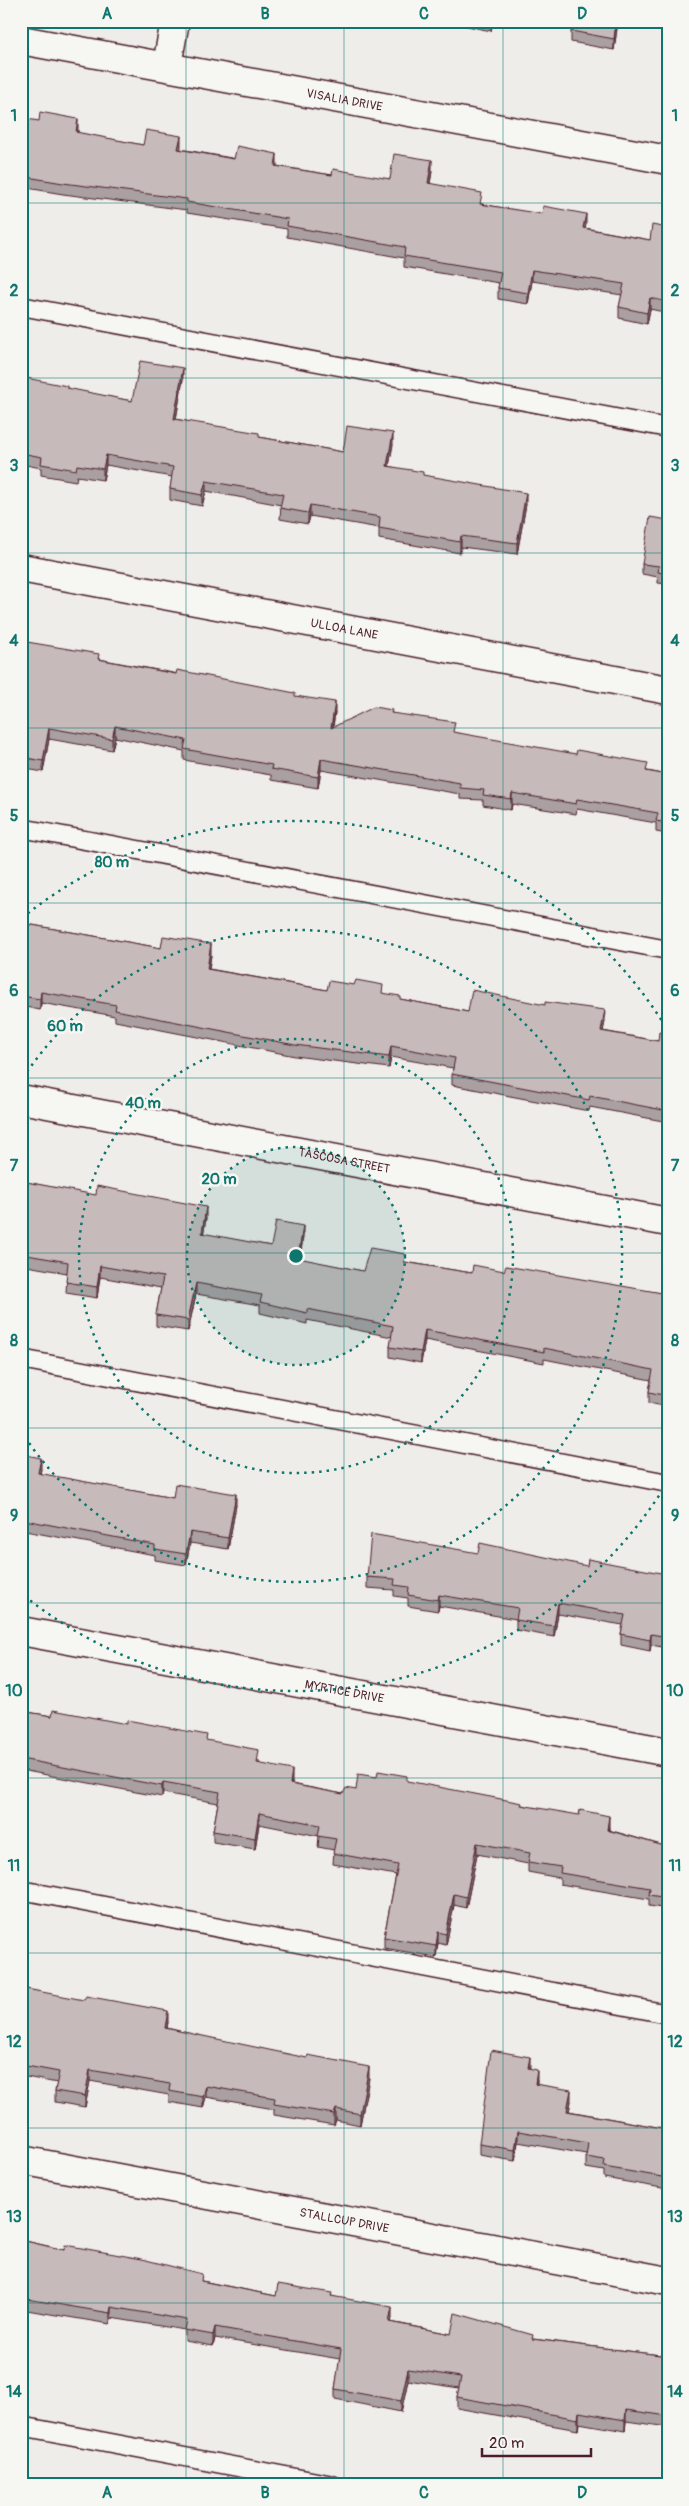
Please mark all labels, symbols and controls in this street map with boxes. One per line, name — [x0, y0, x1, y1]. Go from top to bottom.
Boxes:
text: A — [102, 4, 113, 24]
text: B — [260, 4, 270, 24]
text: C — [419, 4, 429, 24]
text: D — [577, 4, 587, 24]
street label: VISALIA DRIVE — [305, 86, 384, 115]
text: 1 — [11, 106, 17, 126]
text: 1 — [672, 106, 678, 126]
text: 2 — [10, 281, 19, 301]
text: 2 — [671, 281, 680, 301]
text: 3 — [10, 456, 19, 476]
text: 3 — [671, 456, 680, 476]
street label: ULLOA LANE — [309, 616, 379, 643]
text: 4 — [9, 631, 19, 651]
text: 4 — [670, 631, 680, 651]
text: 5 — [10, 806, 19, 826]
text: 5 — [671, 806, 680, 826]
text: 80 m — [95, 853, 129, 872]
text: 6 — [9, 981, 19, 1001]
text: 6 — [670, 981, 680, 1001]
text: 60 m — [47, 1017, 83, 1036]
text: 40 m — [125, 1094, 161, 1113]
street label: TASCOSA STREET — [297, 1145, 391, 1177]
text: 7 — [10, 1156, 19, 1176]
text: 7 — [671, 1156, 680, 1176]
text: 20 m — [201, 1170, 237, 1189]
centre of rings — [287, 1247, 305, 1265]
text: 8 — [10, 1331, 18, 1351]
text: 8 — [671, 1331, 679, 1351]
text: 9 — [10, 1506, 18, 1526]
text: 9 — [671, 1506, 679, 1526]
street label: MYRTICE DRIVE — [303, 1677, 385, 1707]
text: 10 — [5, 1681, 23, 1701]
text: 10 — [666, 1681, 684, 1701]
text: 11 — [8, 1856, 20, 1876]
text: 11 — [669, 1856, 681, 1876]
text: 12 — [6, 2032, 22, 2052]
text: 12 — [667, 2032, 683, 2052]
street label: STALLCUP DRIVE — [298, 2205, 390, 2237]
text: 13 — [6, 2207, 22, 2227]
text: 13 — [667, 2207, 683, 2227]
text: 14 — [6, 2382, 22, 2402]
text: 14 — [667, 2382, 683, 2402]
scale bar — [482, 2426, 590, 2458]
text: 20 m — [489, 2434, 524, 2453]
text: A — [102, 2483, 113, 2503]
text: B — [260, 2483, 270, 2503]
text: C — [419, 2483, 429, 2503]
text: D — [577, 2483, 587, 2503]

